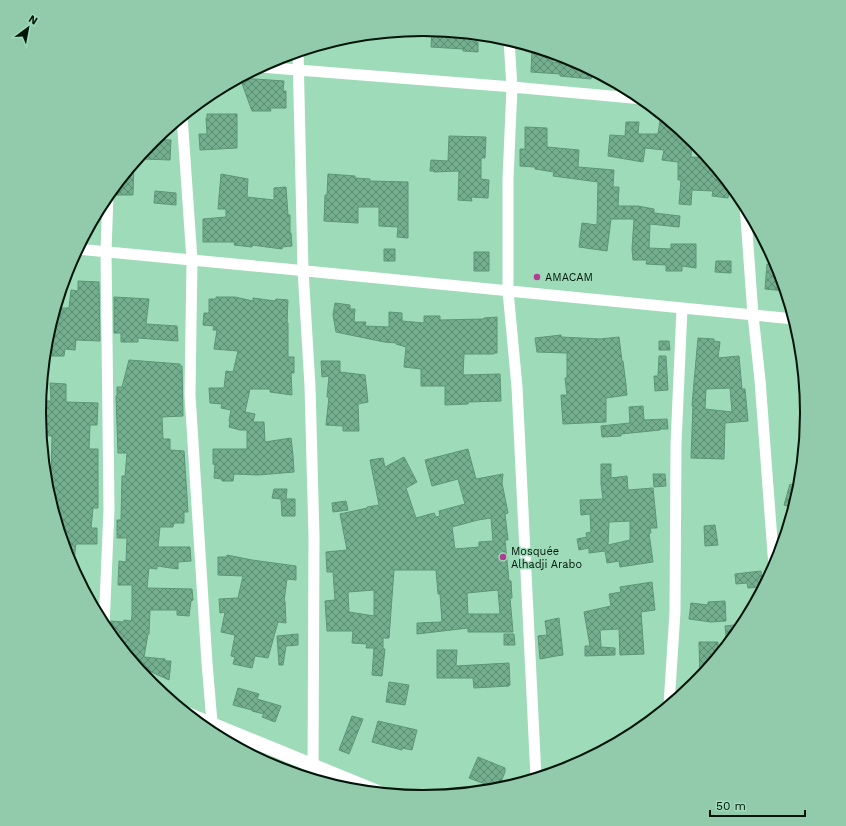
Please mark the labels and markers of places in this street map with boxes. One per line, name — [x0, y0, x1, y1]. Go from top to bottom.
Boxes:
place label: AMACAM — [545, 271, 593, 284]
marker: AMACAM — [532, 272, 542, 282]
place label: Mosquée Alhadji Arabo — [511, 545, 582, 571]
marker: Mosquée Alhadji Arabo — [498, 552, 508, 562]

